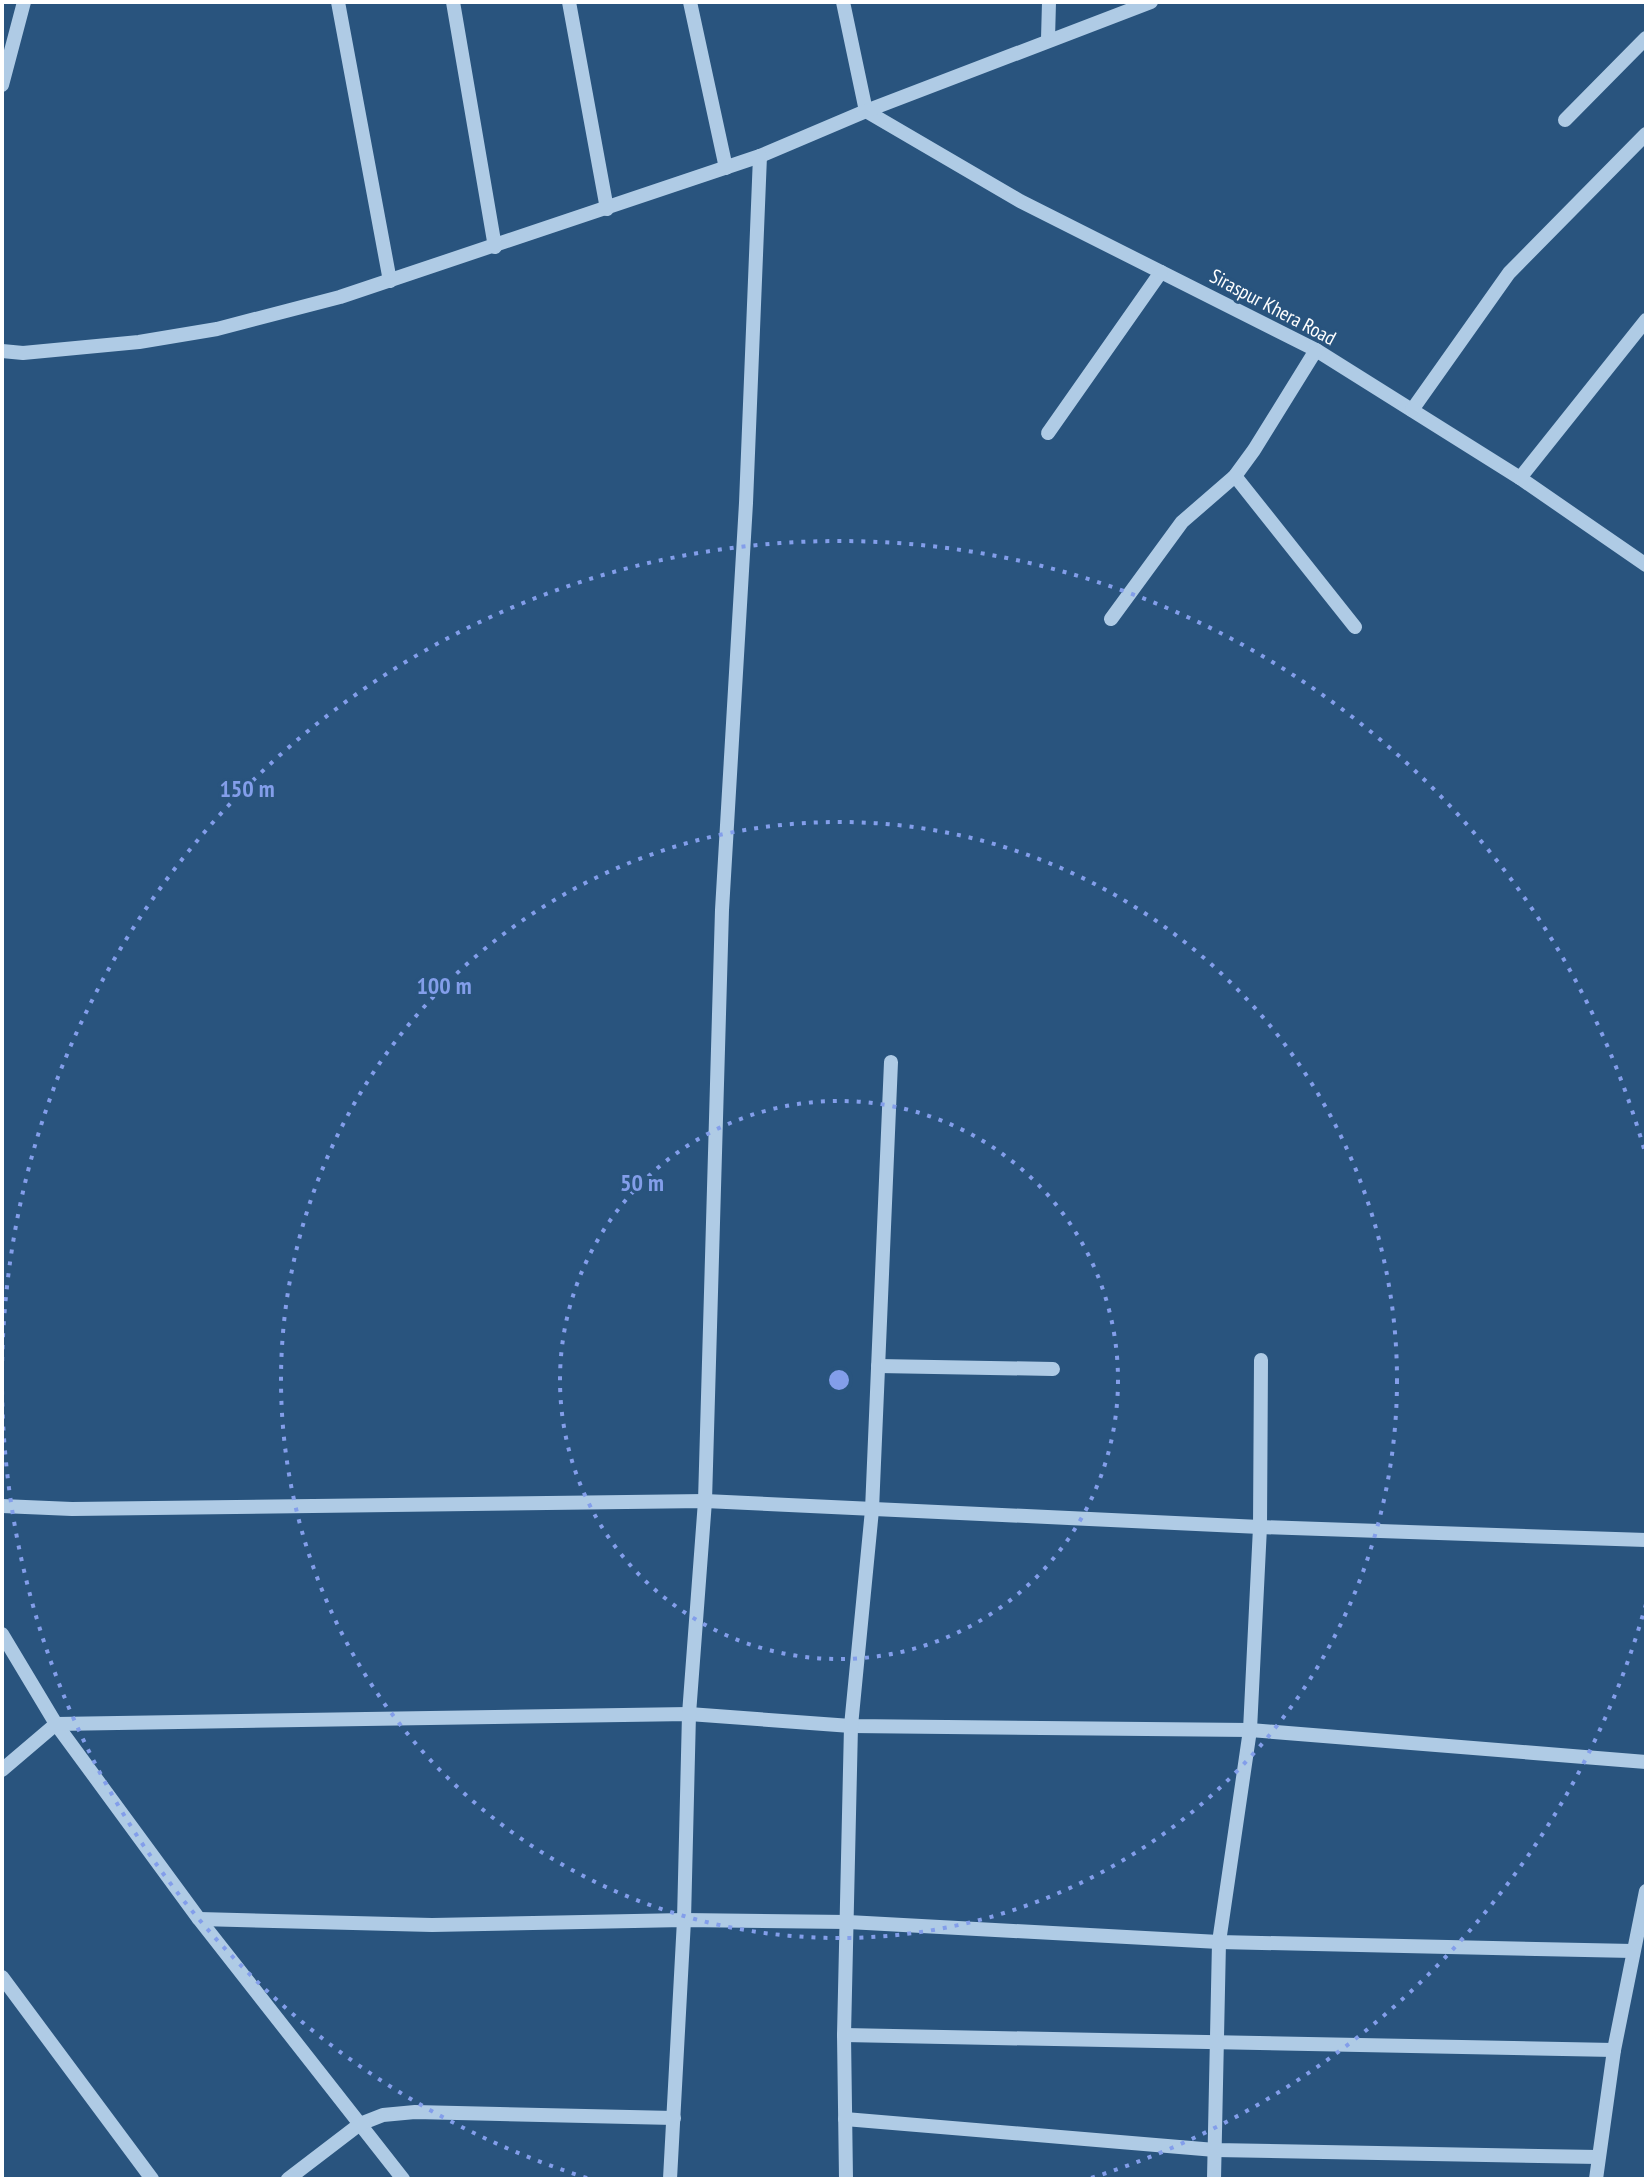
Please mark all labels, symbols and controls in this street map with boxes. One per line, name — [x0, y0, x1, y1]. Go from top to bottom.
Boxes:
street label: Siraspur Khera Road — [1206, 263, 1340, 351]
text: 150 m — [219, 773, 275, 804]
text: 100 m — [416, 970, 472, 1001]
text: 50 m — [620, 1167, 664, 1198]
centre of rings — [825, 1366, 853, 1394]

